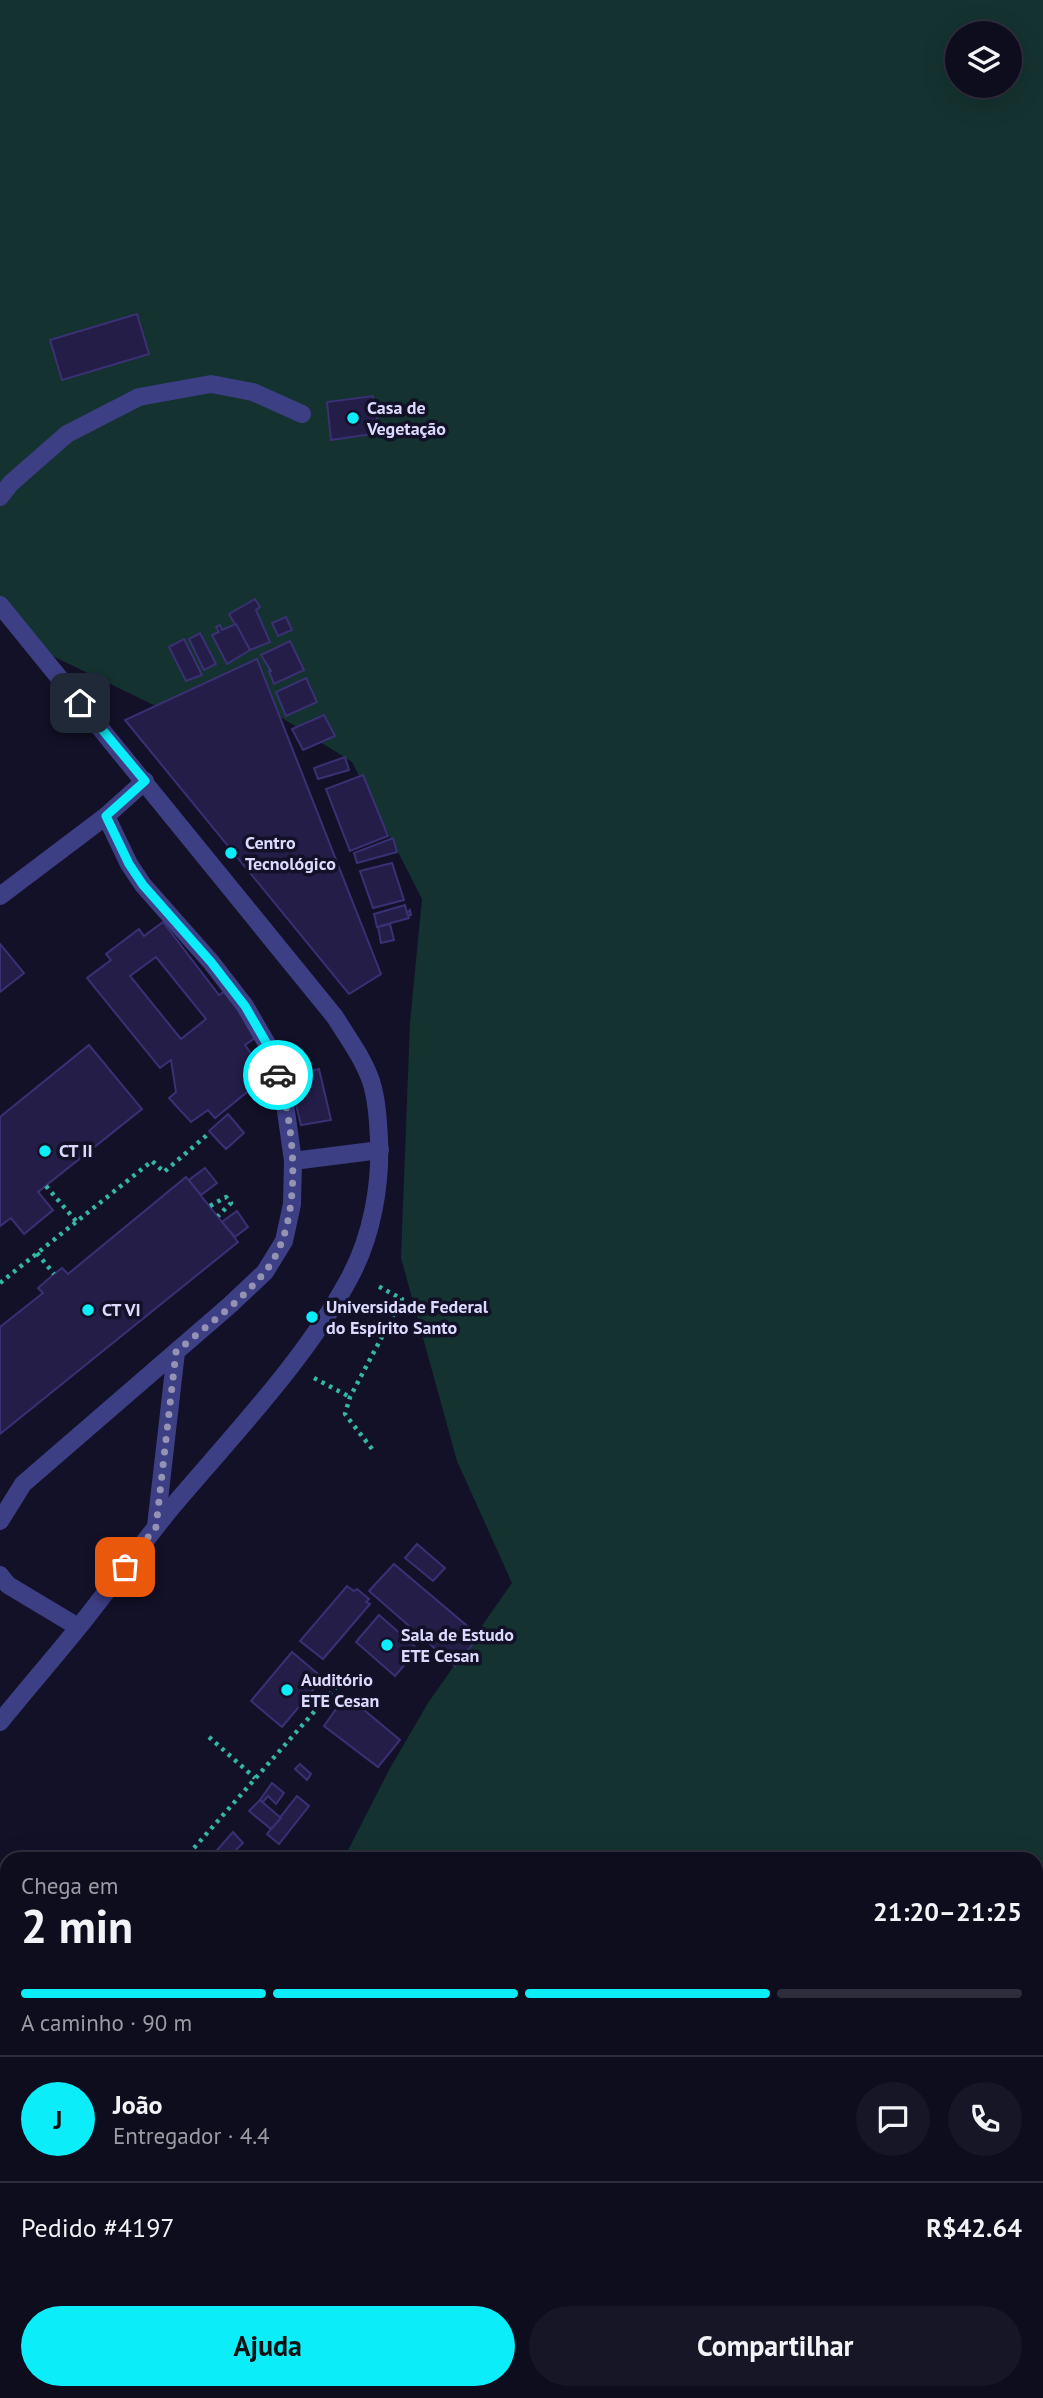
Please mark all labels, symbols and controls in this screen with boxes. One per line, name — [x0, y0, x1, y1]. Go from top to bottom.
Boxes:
map controls — [945, 21, 1022, 98]
button: layers — [945, 21, 1022, 98]
place label: Casa de Vegetação — [366, 396, 446, 440]
marker: Casa de Vegetação — [345, 410, 361, 426]
pin — [50, 673, 110, 733]
icon: home — [61, 684, 99, 722]
place label: Centro Tecnológico — [245, 831, 336, 875]
marker: Centro Tecnológico — [223, 845, 239, 861]
courier — [243, 1040, 313, 1110]
icon: car — [259, 1056, 297, 1094]
place label: CT II — [59, 1139, 93, 1162]
marker: CT II — [37, 1143, 53, 1159]
place label: Universidade Federal do Espírito Santo — [326, 1295, 489, 1339]
place label: CT VI — [102, 1298, 141, 1321]
marker: CT VI — [80, 1302, 96, 1318]
marker: Universidade Federal do Espírito Santo — [304, 1309, 320, 1325]
pin — [95, 1537, 155, 1597]
icon: bag — [106, 1548, 144, 1586]
place label: Sala de Estudo ETE Cesan — [401, 1623, 514, 1667]
marker: Sala de Estudo ETE Cesan — [379, 1637, 395, 1653]
place label: Auditório ETE Cesan — [301, 1668, 379, 1712]
marker: Auditório ETE Cesan — [279, 1682, 295, 1698]
text: Chega em — [21, 1871, 118, 1900]
text: 21:20–21:25 — [873, 1895, 1022, 1928]
text: 2 min — [21, 1896, 133, 1956]
text: A caminho · 90 m — [21, 2008, 192, 2037]
button: chat — [856, 2082, 930, 2156]
button: phone — [948, 2082, 1022, 2156]
text: João — [113, 2088, 163, 2121]
text: J — [54, 2103, 62, 2136]
text: Entregador · 4.4 — [113, 2121, 270, 2150]
text: Pedido #4197 — [21, 2211, 174, 2244]
text: R$42.64 — [926, 2211, 1022, 2244]
button: Ajuda — [21, 2306, 515, 2386]
button: Compartilhar — [529, 2306, 1022, 2386]

